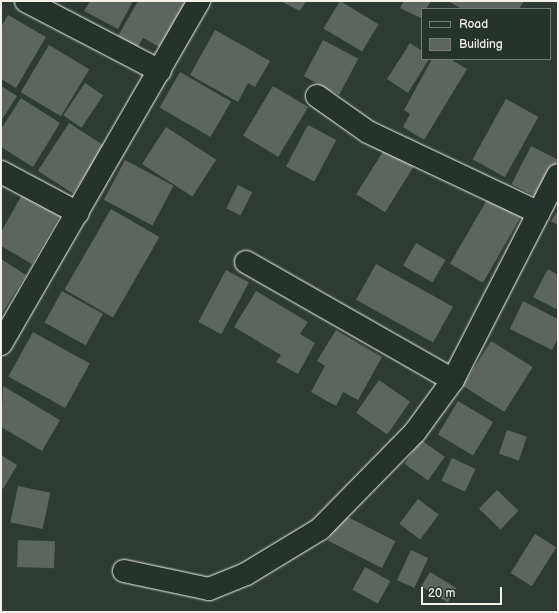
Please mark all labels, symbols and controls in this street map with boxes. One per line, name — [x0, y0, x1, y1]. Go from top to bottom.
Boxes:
legend — [421, 8, 551, 60]
text: Road — [459, 17, 488, 32]
text: Building — [459, 37, 503, 52]
scale bar — [423, 579, 504, 605]
text: 20 m — [428, 586, 455, 601]

